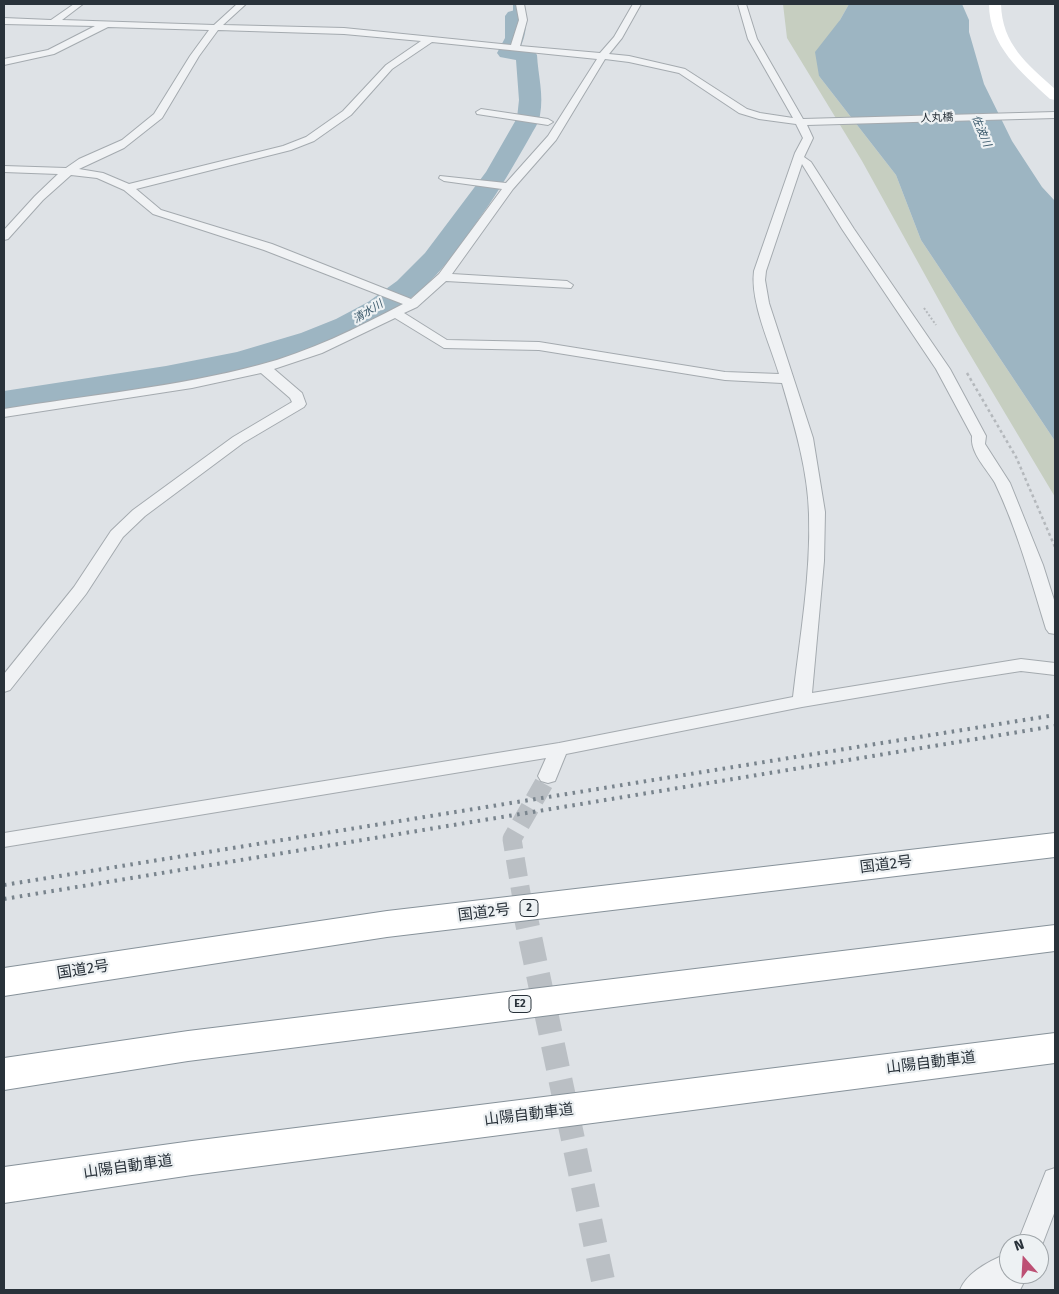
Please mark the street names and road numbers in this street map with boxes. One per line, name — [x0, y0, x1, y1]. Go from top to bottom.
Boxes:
street label: 人丸橋 — [920, 111, 954, 125]
street label: 国道2号 — [859, 853, 913, 877]
road number: 2 — [520, 900, 538, 916]
street label: 国道2号 — [457, 901, 511, 925]
street label: 国道2号 — [56, 957, 110, 983]
road number: E2 — [509, 996, 531, 1012]
street label: 山陽自動車道 — [885, 1049, 977, 1077]
street label: 山陽自動車道 — [483, 1101, 575, 1129]
street label: 山陽自動車道 — [82, 1152, 174, 1182]

